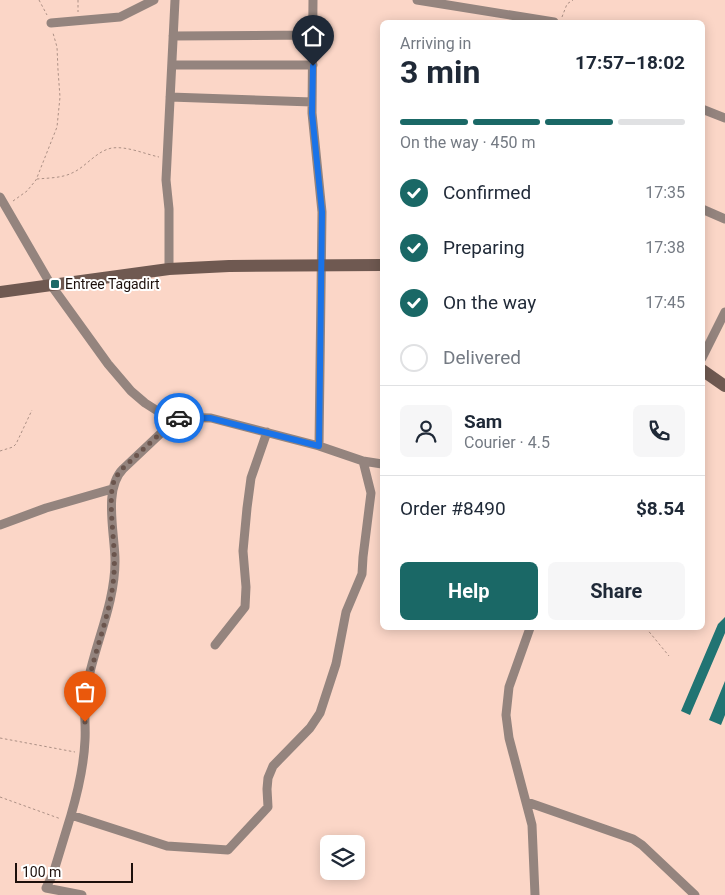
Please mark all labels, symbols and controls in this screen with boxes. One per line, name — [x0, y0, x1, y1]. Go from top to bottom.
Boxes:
pin — [292, 15, 334, 66]
icon: home — [299, 22, 327, 50]
text: Arriving in — [400, 34, 471, 53]
text: 17:57–18:02 — [575, 51, 685, 74]
text: 3 min — [400, 53, 480, 91]
text: On the way · 450 m — [400, 133, 536, 152]
icon: check — [400, 179, 428, 207]
text: Confirmed — [443, 181, 531, 204]
text: 17:35 — [645, 183, 685, 202]
icon: check — [400, 234, 428, 262]
text: Preparing — [443, 236, 525, 259]
text: 17:38 — [645, 238, 685, 257]
place label: Entree Tagadirt — [65, 276, 160, 292]
marker: Entree Tagadirt — [49, 278, 61, 290]
icon: check — [400, 289, 428, 317]
text: On the way — [443, 291, 536, 314]
text: 17:45 — [645, 293, 685, 312]
text: Delivered — [443, 346, 521, 369]
courier — [154, 393, 204, 443]
icon: car — [165, 404, 193, 432]
button: person — [400, 405, 452, 457]
button: phone — [633, 405, 685, 457]
text: Sam — [464, 410, 502, 433]
text: Courier · 4.5 — [464, 433, 550, 452]
text: Order #8490 — [400, 497, 506, 520]
text: $8.54 — [636, 497, 685, 520]
button: Help — [400, 562, 538, 620]
button: Share — [548, 562, 685, 620]
pin — [64, 671, 106, 722]
icon: bag — [71, 678, 99, 706]
map controls — [320, 835, 365, 880]
button: layers — [320, 835, 365, 880]
scale bar — [15, 860, 132, 883]
text: 100 m — [22, 864, 61, 880]

